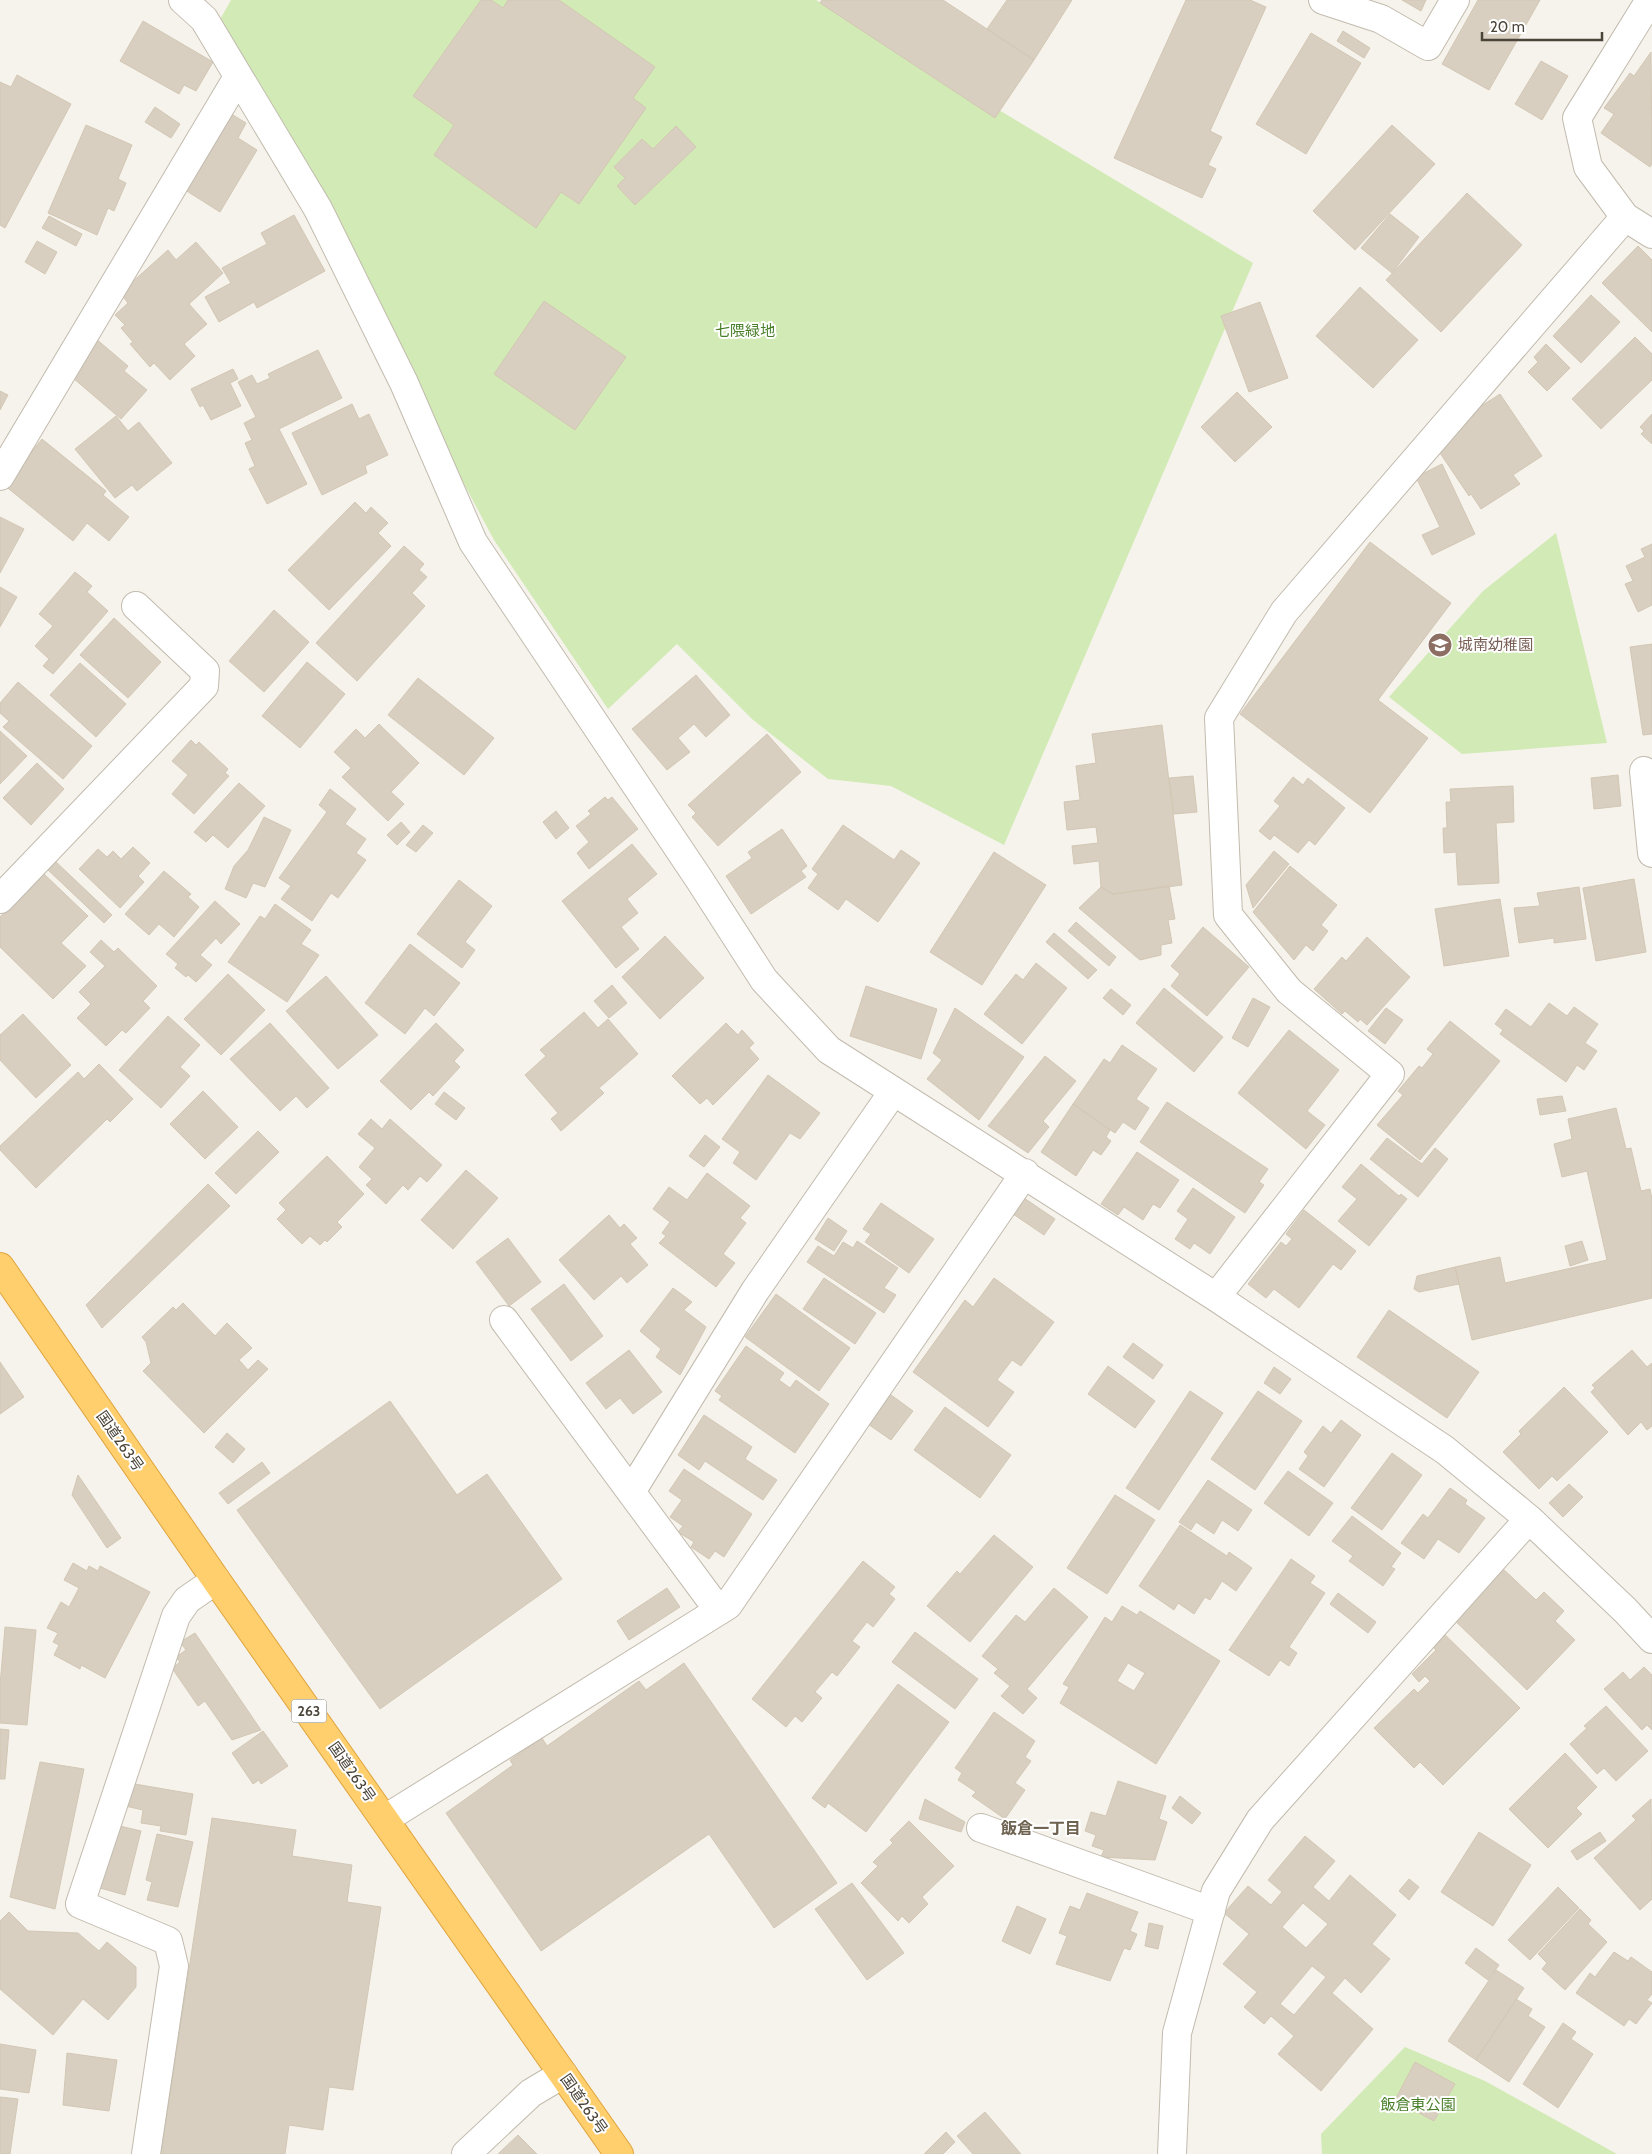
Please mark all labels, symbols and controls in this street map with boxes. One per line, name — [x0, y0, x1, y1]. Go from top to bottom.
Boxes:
scale bar — [1482, 10, 1602, 42]
text: 20 m — [1490, 18, 1525, 36]
park label: 七隈緑地 — [715, 322, 775, 340]
school or university icon: 城南幼稚園 — [1427, 632, 1453, 658]
place label: 城南幼稚園 — [1458, 636, 1533, 654]
street label: 国道263号 — [93, 1407, 147, 1475]
road number: 263 — [292, 1700, 326, 1722]
street label: 国道263号 — [325, 1738, 379, 1806]
district label: 飯倉一丁目 — [1000, 1819, 1081, 1838]
street label: 国道263号 — [557, 2070, 611, 2138]
park label: 飯倉東公園 — [1380, 2096, 1456, 2114]

